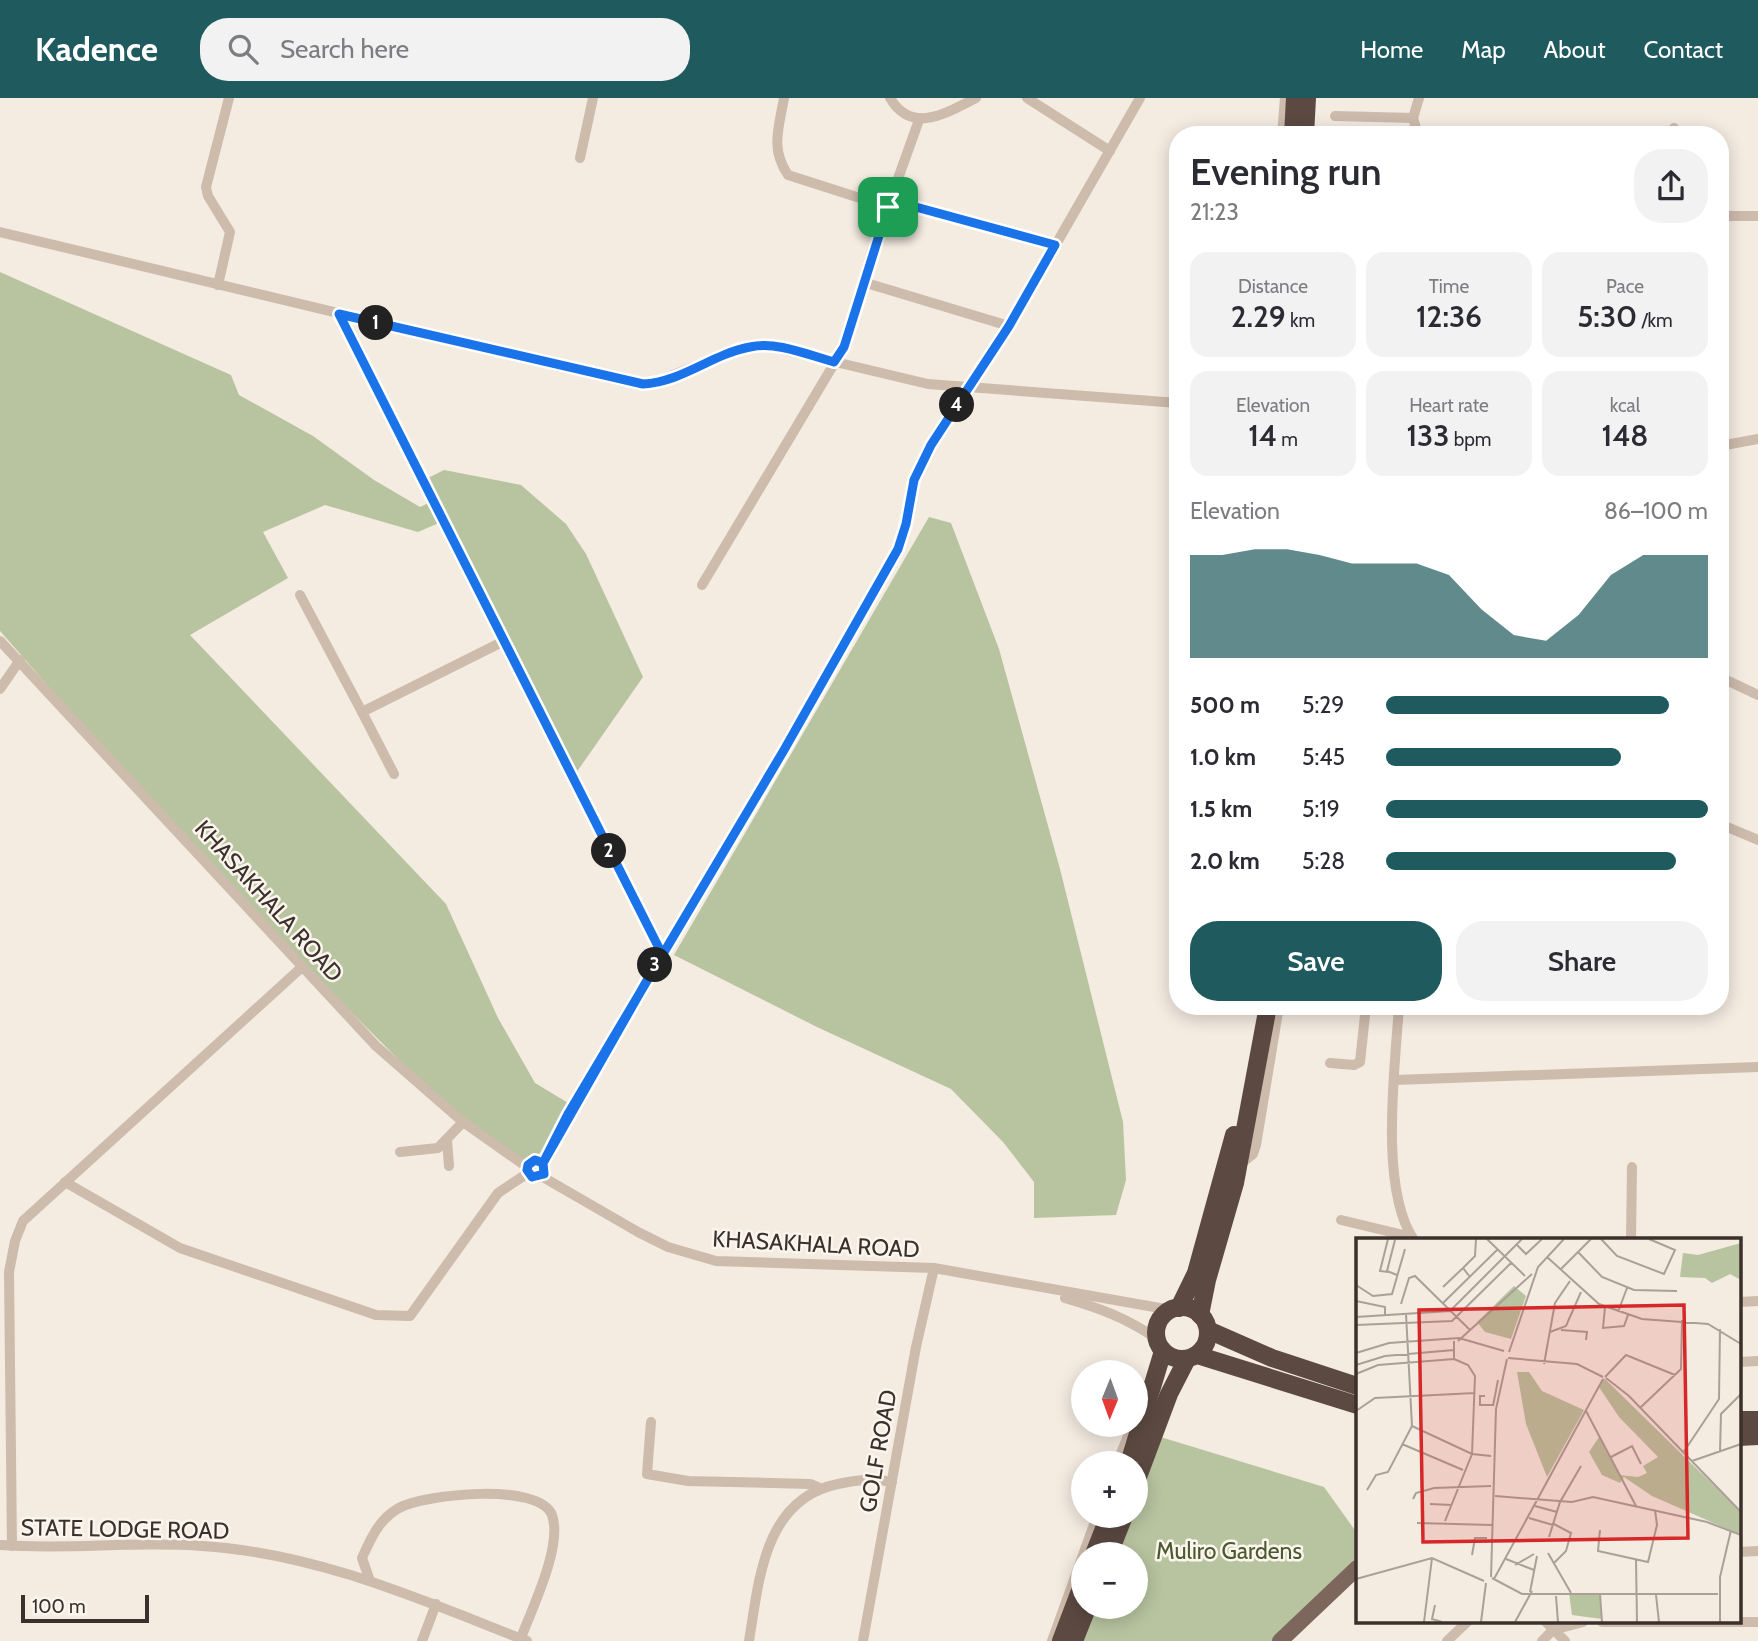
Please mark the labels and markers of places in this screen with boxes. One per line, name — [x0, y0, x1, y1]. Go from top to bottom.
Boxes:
pin — [858, 177, 918, 237]
pin: 1 — [358, 306, 394, 341]
pin: 4 — [940, 388, 974, 422]
pin: 2 — [592, 834, 626, 868]
pin: 3 — [638, 948, 672, 982]

